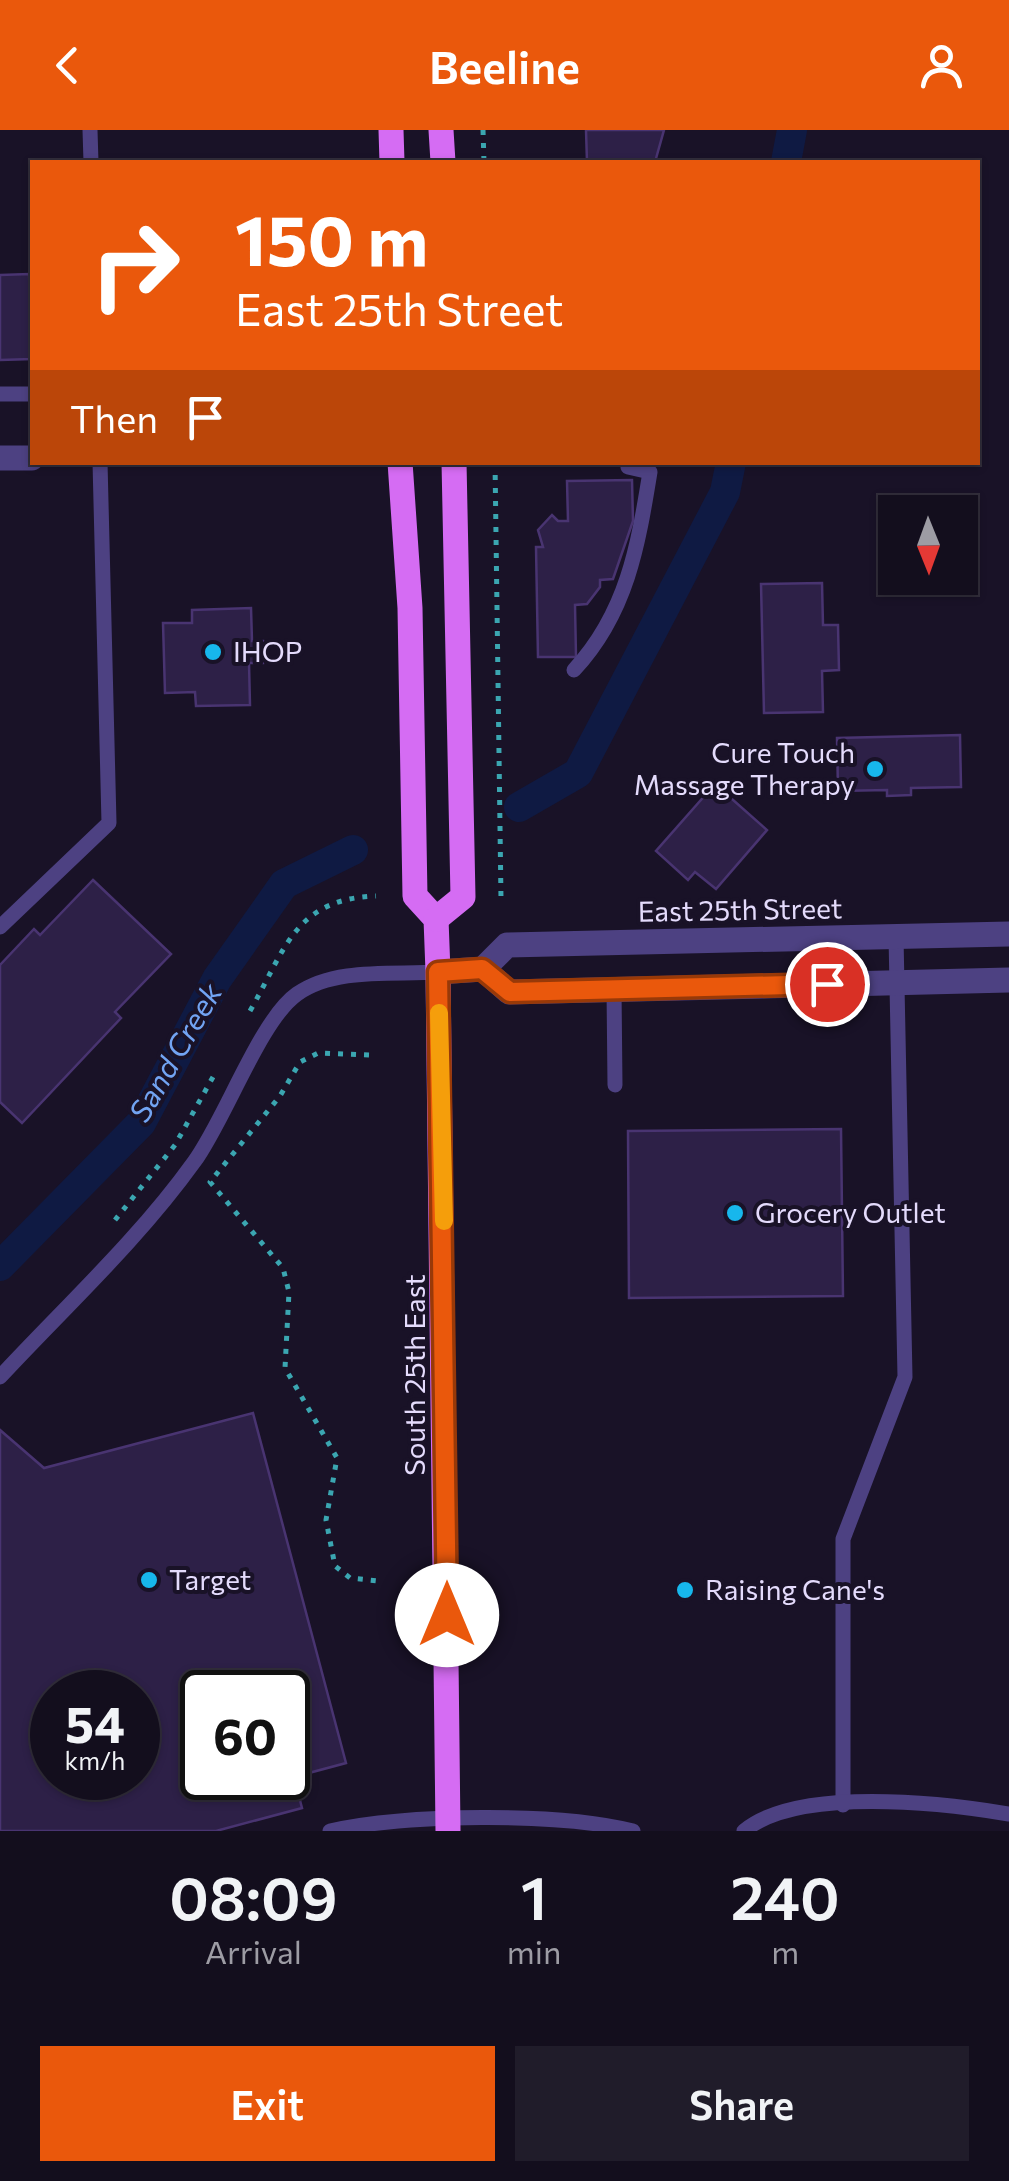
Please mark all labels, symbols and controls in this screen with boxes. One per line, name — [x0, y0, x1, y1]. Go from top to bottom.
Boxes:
icon: back — [40, 38, 95, 93]
text: Beeline — [429, 38, 580, 93]
icon: person — [914, 38, 969, 93]
text: 150 m — [235, 195, 428, 280]
icon: right — [70, 200, 200, 330]
text: East 25th Street — [235, 280, 564, 335]
icon: arrive — [178, 390, 233, 445]
text: Then — [70, 394, 158, 441]
north arrow — [878, 495, 978, 595]
map controls — [878, 495, 978, 595]
place label: IHOP — [233, 634, 302, 668]
marker: IHOP — [202, 641, 224, 663]
place label: Cure Touch Massage Therapy — [634, 735, 855, 801]
marker: Cure Touch Massage Therapy — [864, 758, 886, 780]
street label: East 25th Street — [637, 890, 842, 928]
pin — [785, 942, 870, 1027]
icon: arrive — [800, 957, 855, 1012]
water label: Sand Creek — [119, 975, 229, 1127]
place label: Grocery Outlet — [755, 1195, 946, 1229]
marker: Grocery Outlet — [724, 1202, 746, 1224]
street label: South 25th East — [397, 1274, 431, 1476]
place label: Target — [169, 1562, 251, 1596]
position arrow — [395, 1563, 499, 1667]
marker: Target — [138, 1569, 160, 1591]
place label: Raising Cane's — [705, 1572, 885, 1606]
marker: Raising Cane's — [674, 1579, 696, 1601]
speed limit sign: 60 — [180, 1670, 310, 1800]
text: 54 — [65, 1692, 125, 1753]
text: km/h — [65, 1745, 125, 1775]
text: 08:09 — [169, 1859, 338, 1932]
text: 1 — [521, 1859, 547, 1932]
text: 240 — [731, 1859, 840, 1932]
text: Arrival — [205, 1931, 302, 1971]
text: min — [507, 1931, 561, 1971]
text: m — [771, 1931, 799, 1971]
button: Exit — [40, 2046, 495, 2161]
button: Share — [515, 2046, 969, 2161]

